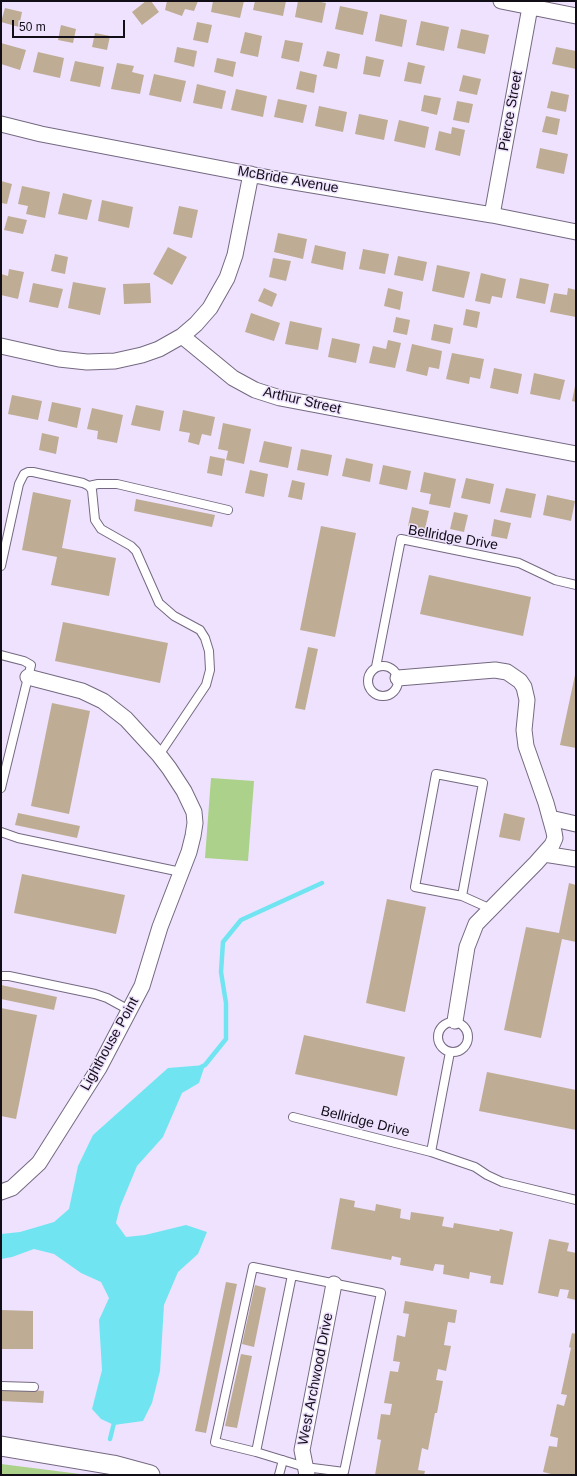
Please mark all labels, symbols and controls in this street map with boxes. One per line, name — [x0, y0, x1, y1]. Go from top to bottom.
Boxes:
scale bar — [14, 12, 127, 38]
text: 50 m — [19, 20, 46, 34]
street label: Pierce Street — [496, 70, 526, 152]
street label: McBride Avenue — [236, 163, 340, 197]
street label: Arthur Street — [261, 384, 343, 418]
street label: Bellridge Drive — [407, 522, 499, 554]
street label: Lighthouse Point — [77, 994, 143, 1094]
street label: Bellridge Drive — [319, 1103, 411, 1141]
street label: West Archwood Drive — [295, 1311, 337, 1447]

